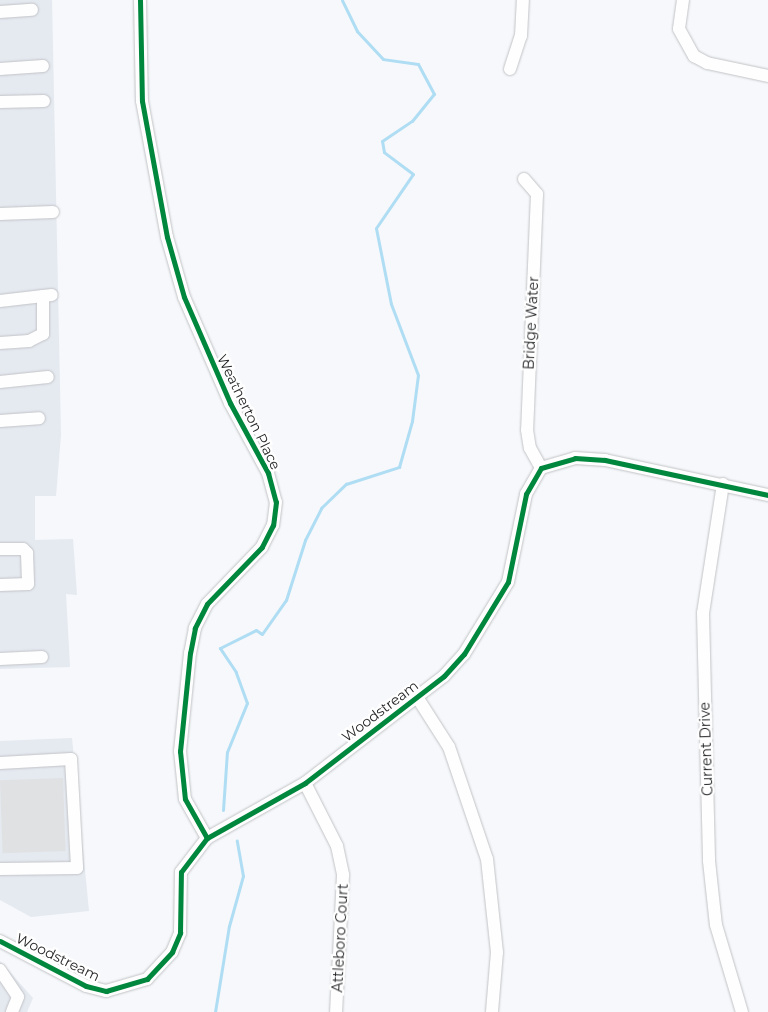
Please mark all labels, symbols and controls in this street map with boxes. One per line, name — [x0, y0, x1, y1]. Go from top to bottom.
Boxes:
street label: Bridge Water — [520, 276, 542, 370]
street label: Weatherton Place — [214, 352, 284, 472]
street label: Woodstream — [339, 677, 421, 745]
street label: Current Drive — [696, 702, 716, 796]
street label: Attleboro Court — [329, 883, 351, 993]
street label: Woodstream — [13, 929, 103, 985]

